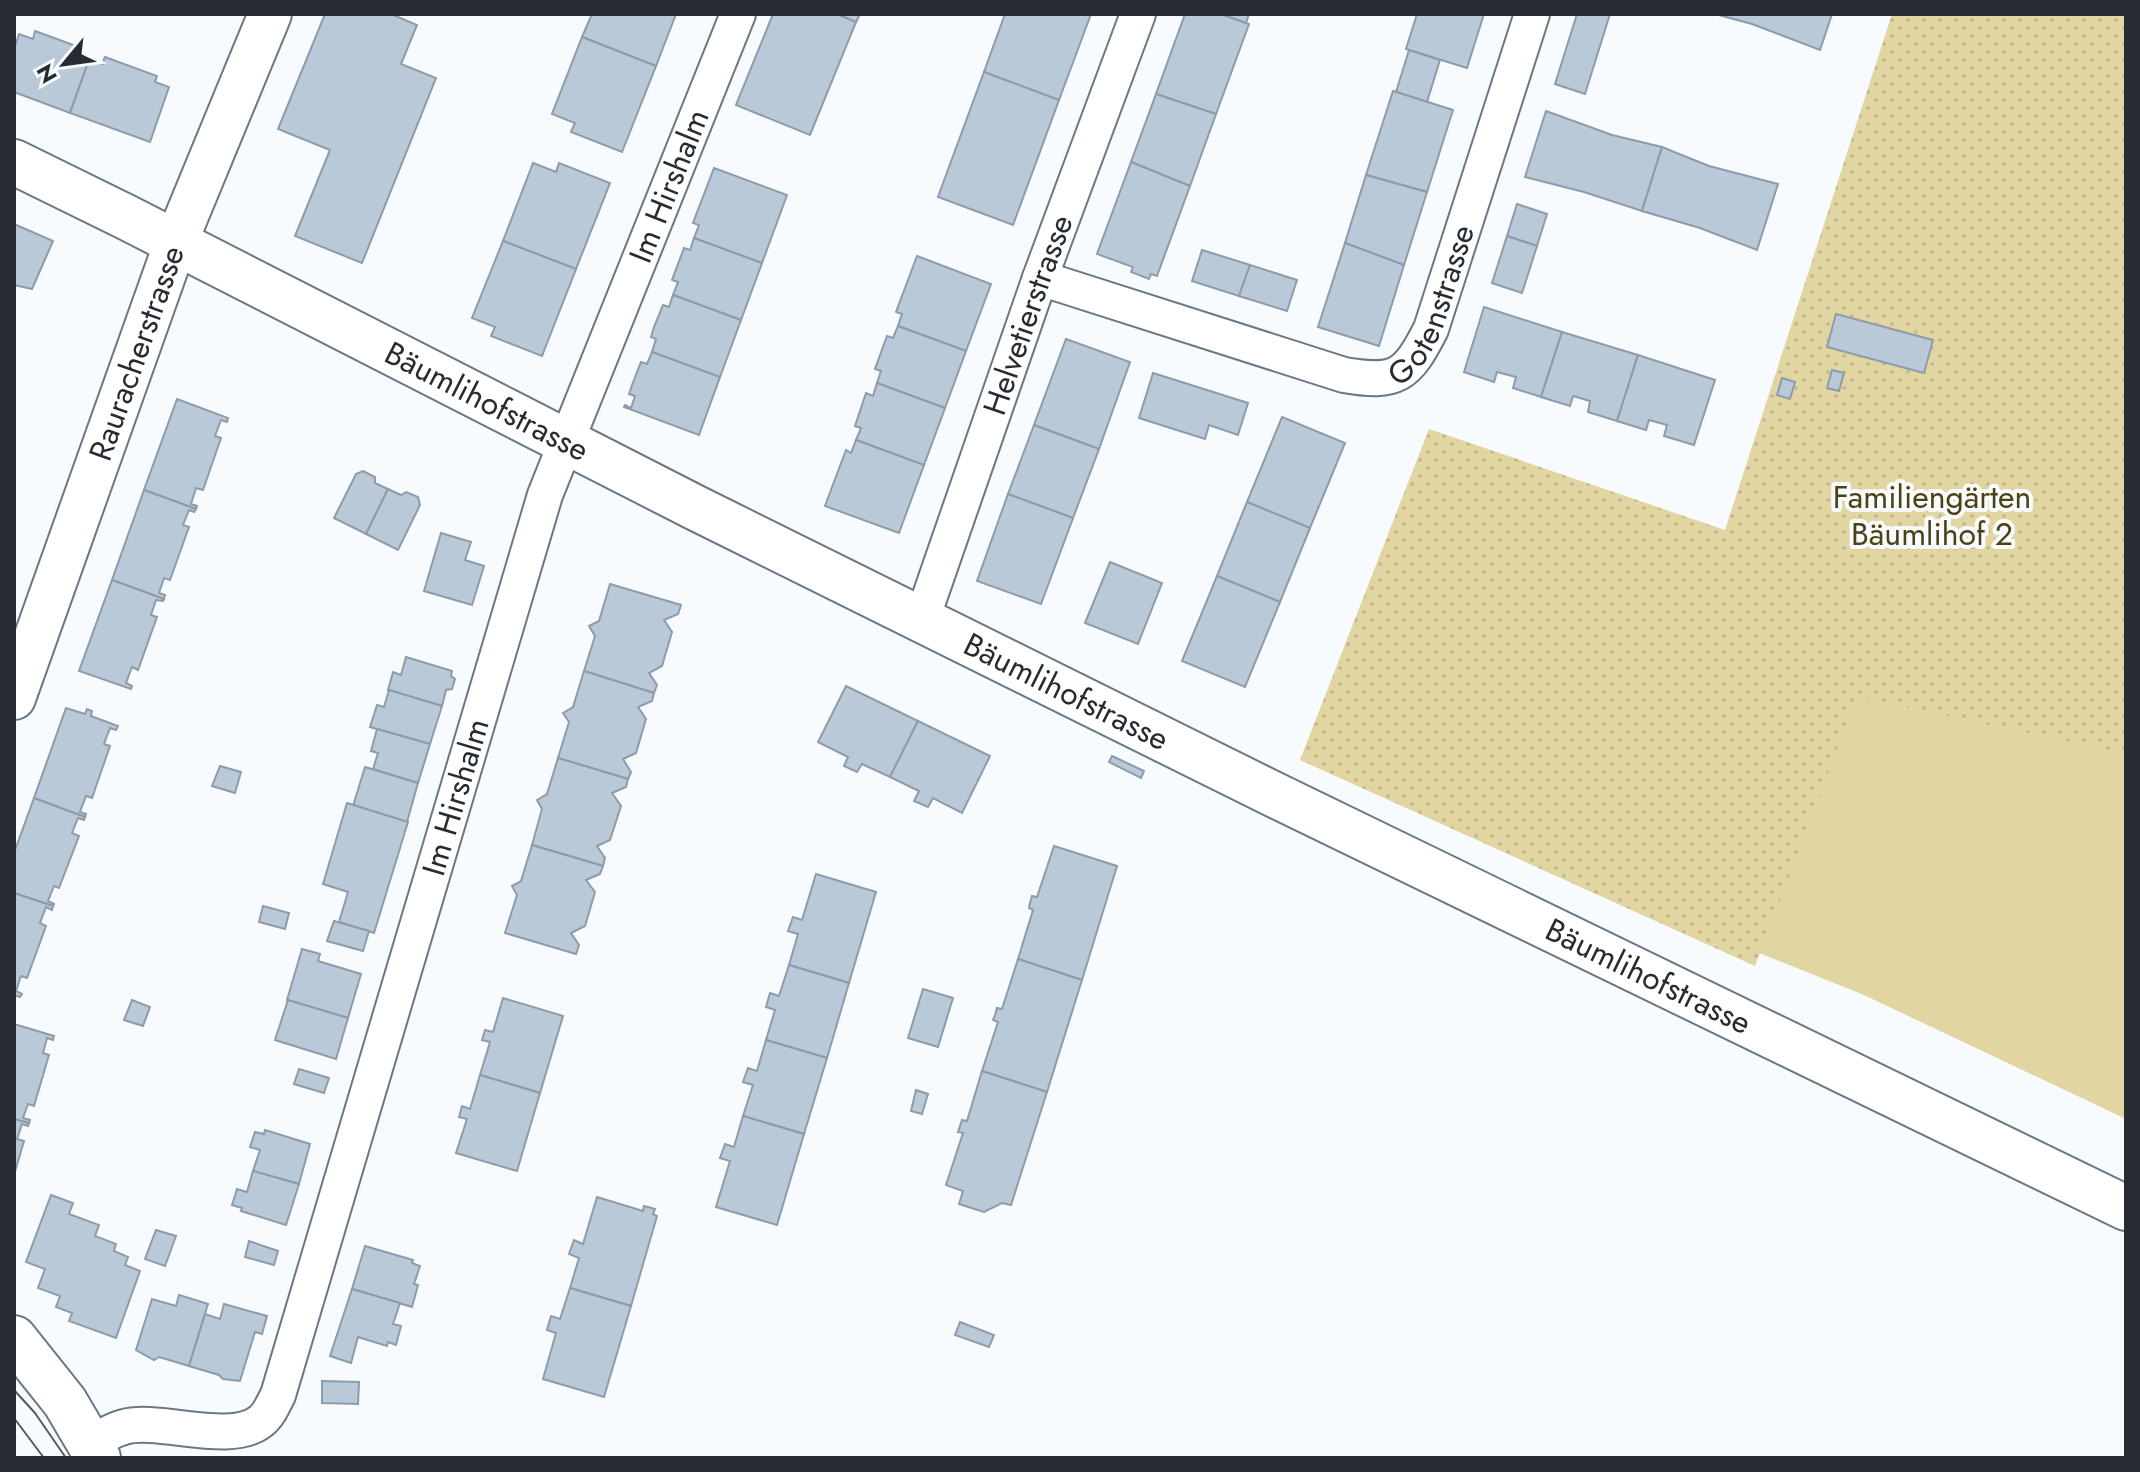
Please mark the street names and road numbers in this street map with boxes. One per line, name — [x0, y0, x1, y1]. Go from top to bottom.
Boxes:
street label: Im Hirshalm — [617, 102, 721, 270]
street label: Helvetierstrasse — [971, 208, 1085, 421]
street label: Gotenstrasse — [1378, 219, 1486, 397]
street label: Rauracherstrasse — [77, 239, 196, 467]
street label: Bäumlihofstrasse — [377, 330, 597, 473]
street label: Bäumlihofstrasse — [956, 621, 1177, 762]
street label: Im Hirshalm — [410, 713, 501, 881]
street label: Bäumlihofstrasse — [1538, 907, 1759, 1046]

